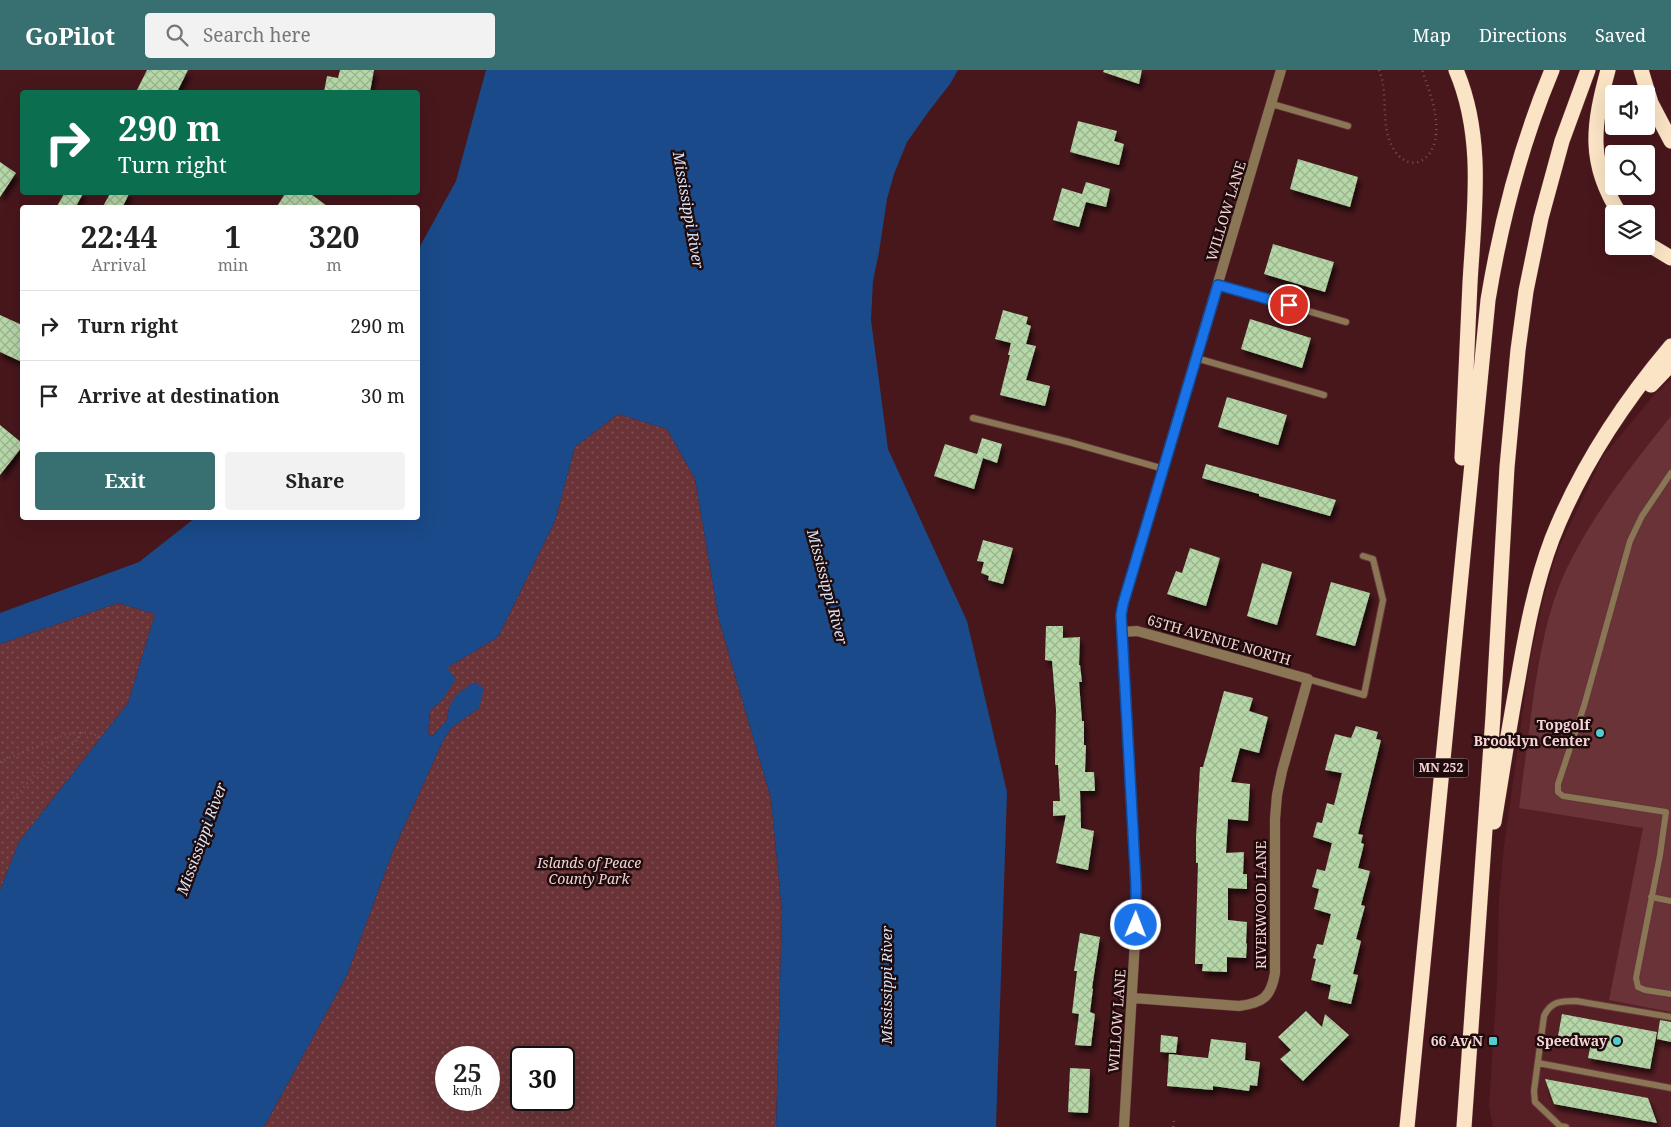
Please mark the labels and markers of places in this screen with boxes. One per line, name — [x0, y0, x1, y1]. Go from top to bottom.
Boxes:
pin — [1268, 284, 1310, 326]
place label: Topgolf Brooklyn Center — [1473, 715, 1591, 750]
marker: Topgolf Brooklyn Center — [1594, 727, 1606, 739]
place label: 66 Av N — [1431, 1031, 1483, 1050]
place label: Speedway — [1537, 1031, 1608, 1050]
marker: 66 Av N — [1487, 1035, 1499, 1047]
marker: Speedway — [1611, 1035, 1623, 1047]

